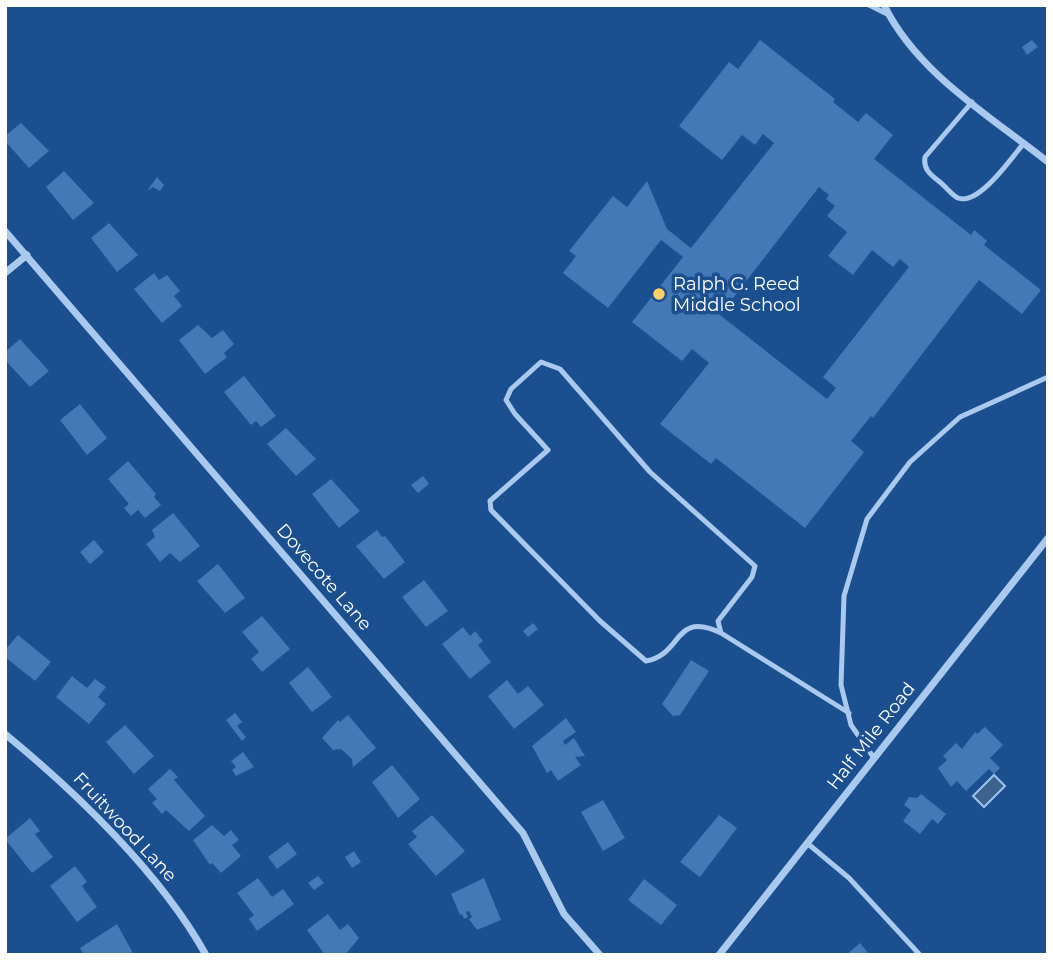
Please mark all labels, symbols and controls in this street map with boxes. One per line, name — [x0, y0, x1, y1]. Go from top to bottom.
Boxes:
place label: Ralph G. Reed Middle School — [673, 273, 801, 316]
marker: Ralph G. Reed Middle School — [651, 286, 667, 302]
street label: Dovecote Lane — [272, 519, 376, 635]
street label: Half Mile Road — [822, 678, 920, 794]
street label: Fruitwood Lane — [69, 768, 181, 886]

